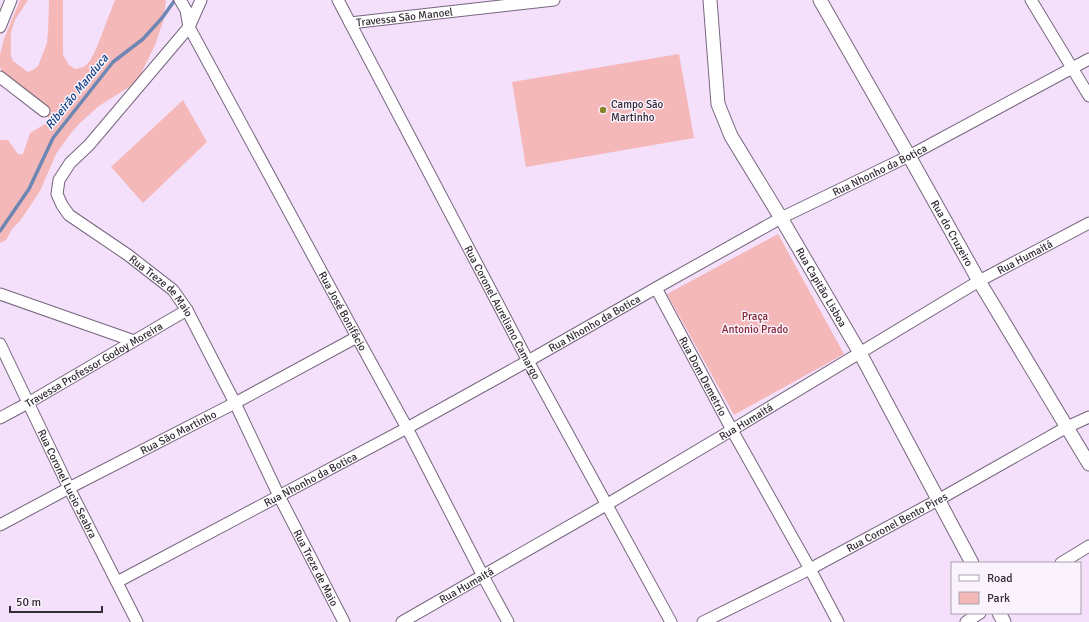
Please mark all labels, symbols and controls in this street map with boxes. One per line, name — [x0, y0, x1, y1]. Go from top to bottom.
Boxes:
street label: Travessa São Manoel — [356, 5, 454, 29]
water label: Ribeirão Manduca — [42, 51, 112, 133]
place label: Campo São Martinho — [611, 98, 664, 124]
marker: Campo São Martinho — [598, 105, 608, 115]
street label: Rua Nhonho da Botica — [830, 141, 929, 199]
street label: Rua do Cruzeiro — [928, 198, 976, 269]
street label: Rua Humaitá — [995, 237, 1055, 277]
street label: Rua Coronel Aureliano Camargo — [462, 243, 543, 382]
street label: Rua Capitão Lisboa — [793, 245, 850, 329]
street label: Rua Treze de Maio — [127, 252, 196, 319]
street label: Rua José Bonifácio — [316, 269, 370, 353]
street label: Rua Nhonho da Botica — [546, 292, 643, 354]
park label: Praça Antonio Prado — [722, 310, 788, 336]
street label: Travessa Professor Godoy Moreira — [23, 319, 165, 410]
street label: Rua Dom Demetrio — [677, 334, 730, 418]
street label: Rua Humaitá — [717, 400, 776, 443]
street label: Rua São Martinho — [138, 407, 219, 457]
street label: Rua Coronel Lucio Seabra — [35, 427, 100, 541]
street label: Rua Nhonho da Botica — [262, 449, 360, 509]
street label: Rua Coronel Bento Pires — [844, 489, 950, 555]
street label: Rua Treze de Maio — [291, 527, 341, 608]
legend — [951, 562, 1081, 614]
street label: Rua Humaitá — [437, 564, 496, 606]
text: Road — [987, 571, 1013, 586]
scale bar — [10, 588, 102, 614]
text: Park — [987, 591, 1010, 606]
text: 50 m — [16, 595, 41, 610]

